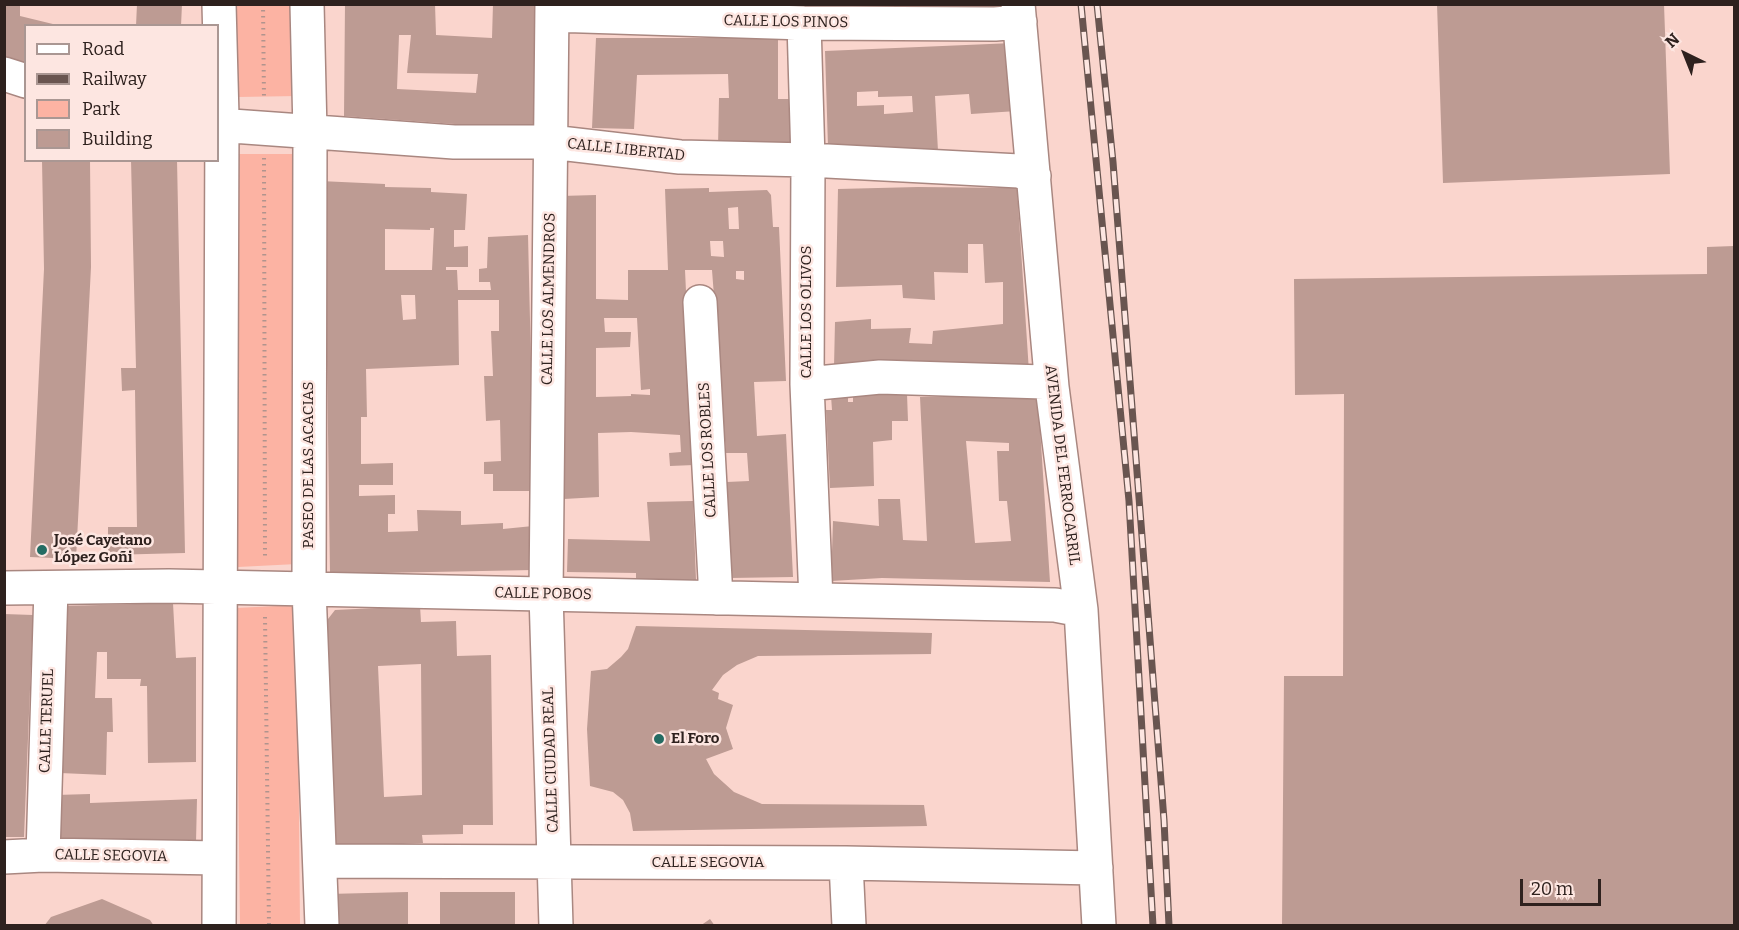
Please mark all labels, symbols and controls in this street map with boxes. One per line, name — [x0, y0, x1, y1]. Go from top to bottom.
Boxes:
street label: CALLE LOS PINOS — [723, 12, 849, 32]
legend — [24, 24, 219, 162]
north arrow — [1655, 24, 1715, 84]
text: N — [1661, 29, 1683, 52]
text: Road — [82, 38, 124, 60]
text: Railway — [82, 68, 146, 90]
text: Park — [82, 98, 120, 120]
text: Building — [82, 128, 153, 150]
street label: CALLE LIBERTAD — [566, 135, 686, 165]
street label: CALLE LOS ALMENDROS — [538, 213, 560, 385]
street label: CALLE LOS OLIVOS — [798, 245, 816, 379]
street label: AVENIDA DEL FERROCARRIL — [1041, 364, 1083, 566]
street label: PASEO DE LAS ACACIAS — [300, 382, 318, 548]
street label: CALLE LOS ROBLES — [695, 382, 721, 518]
place label: José Cayetano López Goñi — [54, 532, 152, 567]
marker: José Cayetano López Goñi — [35, 543, 49, 557]
street label: CALLE POBOS — [494, 584, 592, 604]
street label: CALLE TERUEL — [36, 669, 58, 773]
street label: CALLE CIUDAD REAL — [539, 687, 563, 833]
place label: El Foro — [671, 730, 719, 748]
marker: El Foro — [652, 732, 666, 746]
street label: CALLE SEGOVIA — [54, 846, 168, 866]
street label: CALLE SEGOVIA — [652, 854, 764, 872]
scale bar — [1523, 867, 1604, 905]
text: 20 m — [1531, 878, 1573, 900]

